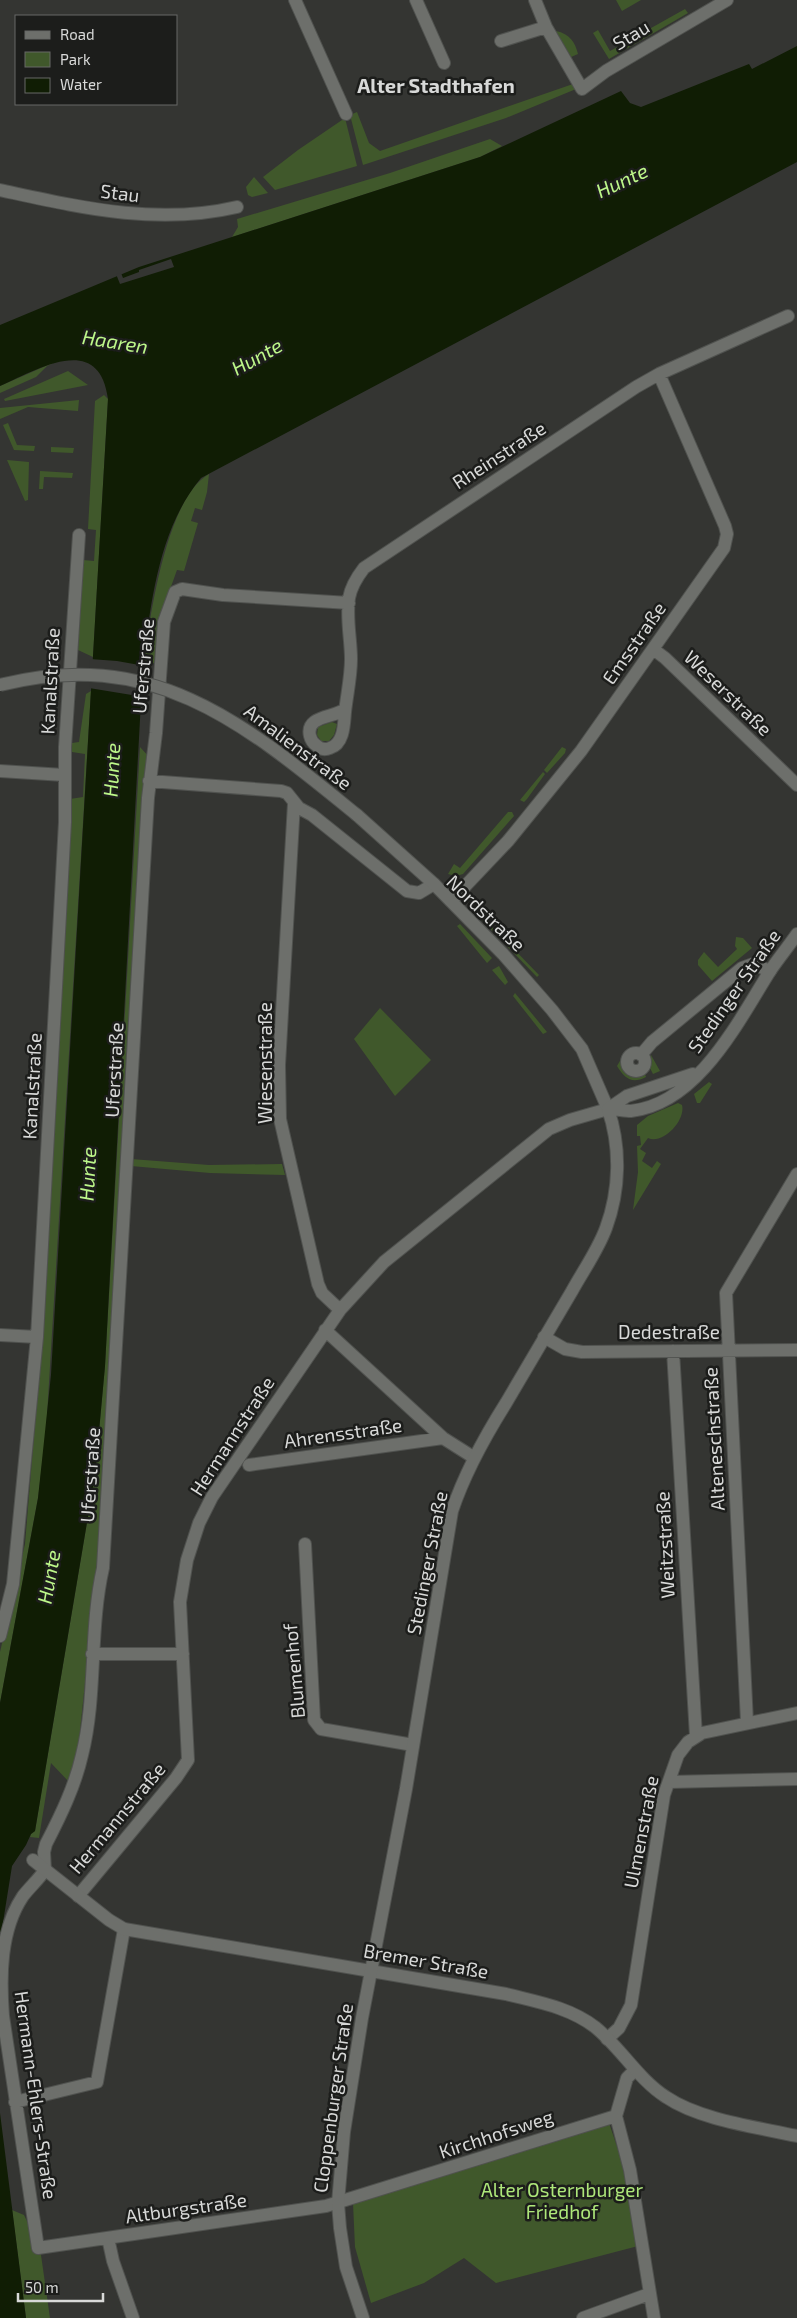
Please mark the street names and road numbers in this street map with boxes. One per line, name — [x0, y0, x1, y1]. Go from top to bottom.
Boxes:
street label: Stau — [608, 15, 653, 54]
street label: Stau — [99, 179, 141, 206]
street label: Rheinstraße — [448, 416, 550, 493]
street label: Emsstraße — [597, 597, 670, 688]
street label: Uferstraße — [127, 617, 158, 715]
street label: Kanalstraße — [35, 627, 64, 735]
street label: Weserstraße — [680, 645, 777, 740]
street label: Amalienstraße — [240, 699, 357, 794]
street label: Nordstraße — [442, 869, 530, 956]
street label: Stedinger Straße — [682, 924, 785, 1057]
street label: Wiesenstraße — [253, 1002, 276, 1124]
street label: Uferstraße — [100, 1022, 127, 1118]
street label: Kanalstraße — [17, 1032, 46, 1140]
street label: Dedestraße — [618, 1320, 720, 1343]
street label: Alteneschstraße — [698, 1367, 729, 1512]
street label: Hermannstraße — [184, 1372, 279, 1500]
street label: Ahrensstraße — [282, 1413, 403, 1452]
street label: Uferstraße — [75, 1427, 104, 1523]
street label: Stedinger Straße — [401, 1489, 452, 1637]
street label: Weitzstraße — [650, 1491, 679, 1599]
street label: Blumenhof — [278, 1622, 309, 1719]
street label: Hermannstraße — [64, 1758, 170, 1878]
street label: Ulmenstraße — [618, 1774, 663, 1890]
street label: Bremer Straße — [362, 1938, 490, 1983]
street label: Hermann-Ehlers-Straße — [10, 1989, 63, 2201]
street label: Cloppenburger Straße — [308, 2002, 357, 2194]
street label: Kirchhofsweg — [436, 2104, 556, 2163]
street label: Altburgstraße — [124, 2188, 248, 2227]

